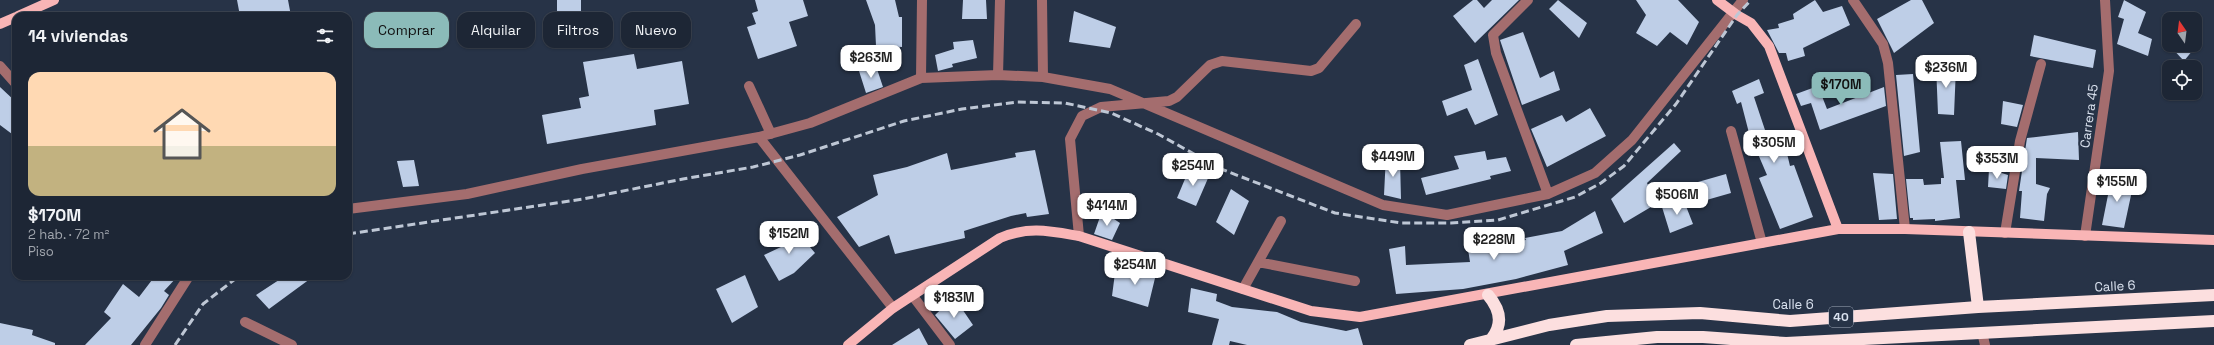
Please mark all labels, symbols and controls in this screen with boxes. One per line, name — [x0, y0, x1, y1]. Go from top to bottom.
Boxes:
chip: Comprar — [364, 12, 449, 48]
chip: Alquilar — [457, 12, 535, 48]
chip: Filtros — [543, 12, 613, 48]
chip: Nuevo — [621, 12, 691, 48]
north arrow — [2162, 12, 2202, 52]
map controls — [2162, 12, 2202, 100]
text: 14 viviendas — [28, 25, 128, 47]
icon: filters — [314, 25, 336, 47]
pin: $263M — [843, 45, 899, 79]
text: $263M — [849, 49, 893, 66]
pin: $236M — [1918, 55, 1974, 89]
text: $236M — [1924, 59, 1968, 76]
button: locate — [2162, 60, 2202, 100]
pin: $170M — [1813, 72, 1869, 106]
text: $170M — [1821, 76, 1861, 93]
street label: Carrera 45 — [2076, 83, 2102, 149]
icon: home — [146, 98, 218, 170]
pin: $305M — [1746, 130, 1802, 164]
text: $305M — [1752, 134, 1796, 151]
pin: $449M — [1365, 144, 1421, 178]
pin: $353M — [1969, 146, 2025, 180]
text: $449M — [1371, 148, 1415, 165]
text: $353M — [1976, 150, 2018, 167]
pin: $254M — [1165, 153, 1221, 187]
text: $254M — [1171, 157, 1215, 174]
pin: $155M — [2089, 169, 2145, 203]
text: $155M — [2097, 173, 2137, 190]
pin: $506M — [1649, 182, 1705, 216]
text: $506M — [1655, 186, 1699, 203]
pin: $414M — [1079, 193, 1135, 227]
text: $414M — [1086, 197, 1128, 214]
text: $170M — [28, 204, 81, 226]
pin: $152M — [761, 221, 817, 255]
text: $152M — [769, 225, 809, 242]
text: 2 hab. · 72 m² — [28, 226, 109, 243]
pin: $228M — [1466, 227, 1522, 261]
text: $228M — [1473, 231, 1515, 248]
text: Piso — [28, 243, 54, 260]
pin: $254M — [1107, 252, 1163, 286]
text: $254M — [1113, 256, 1157, 273]
street label: Calle 6 — [2094, 276, 2136, 296]
pin: $183M — [926, 285, 982, 319]
text: $183M — [934, 289, 974, 306]
street label: Calle 6 — [1772, 296, 1814, 313]
road number: 40 — [1829, 307, 1853, 327]

